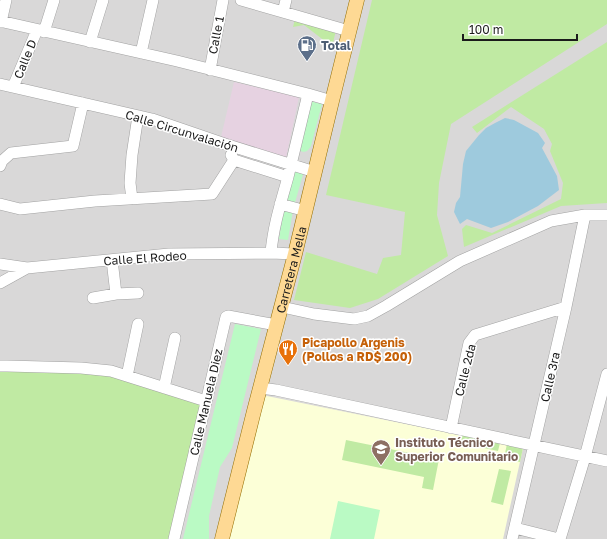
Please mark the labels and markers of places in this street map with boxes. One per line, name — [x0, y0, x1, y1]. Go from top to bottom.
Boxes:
fuel station icon: Total — [296, 34, 318, 62]
place label: Total — [321, 38, 351, 53]
place label: Picapollo Argenis (Pollos a RD$ 200) — [302, 335, 412, 364]
restaurant icon: Picapollo Argenis (Pollos a RD$ 200) — [277, 338, 299, 366]
place label: Instituto Técnico Superior Comunitario — [395, 435, 518, 464]
school or university icon: Instituto Técnico Superior Comunitario — [370, 438, 392, 466]

